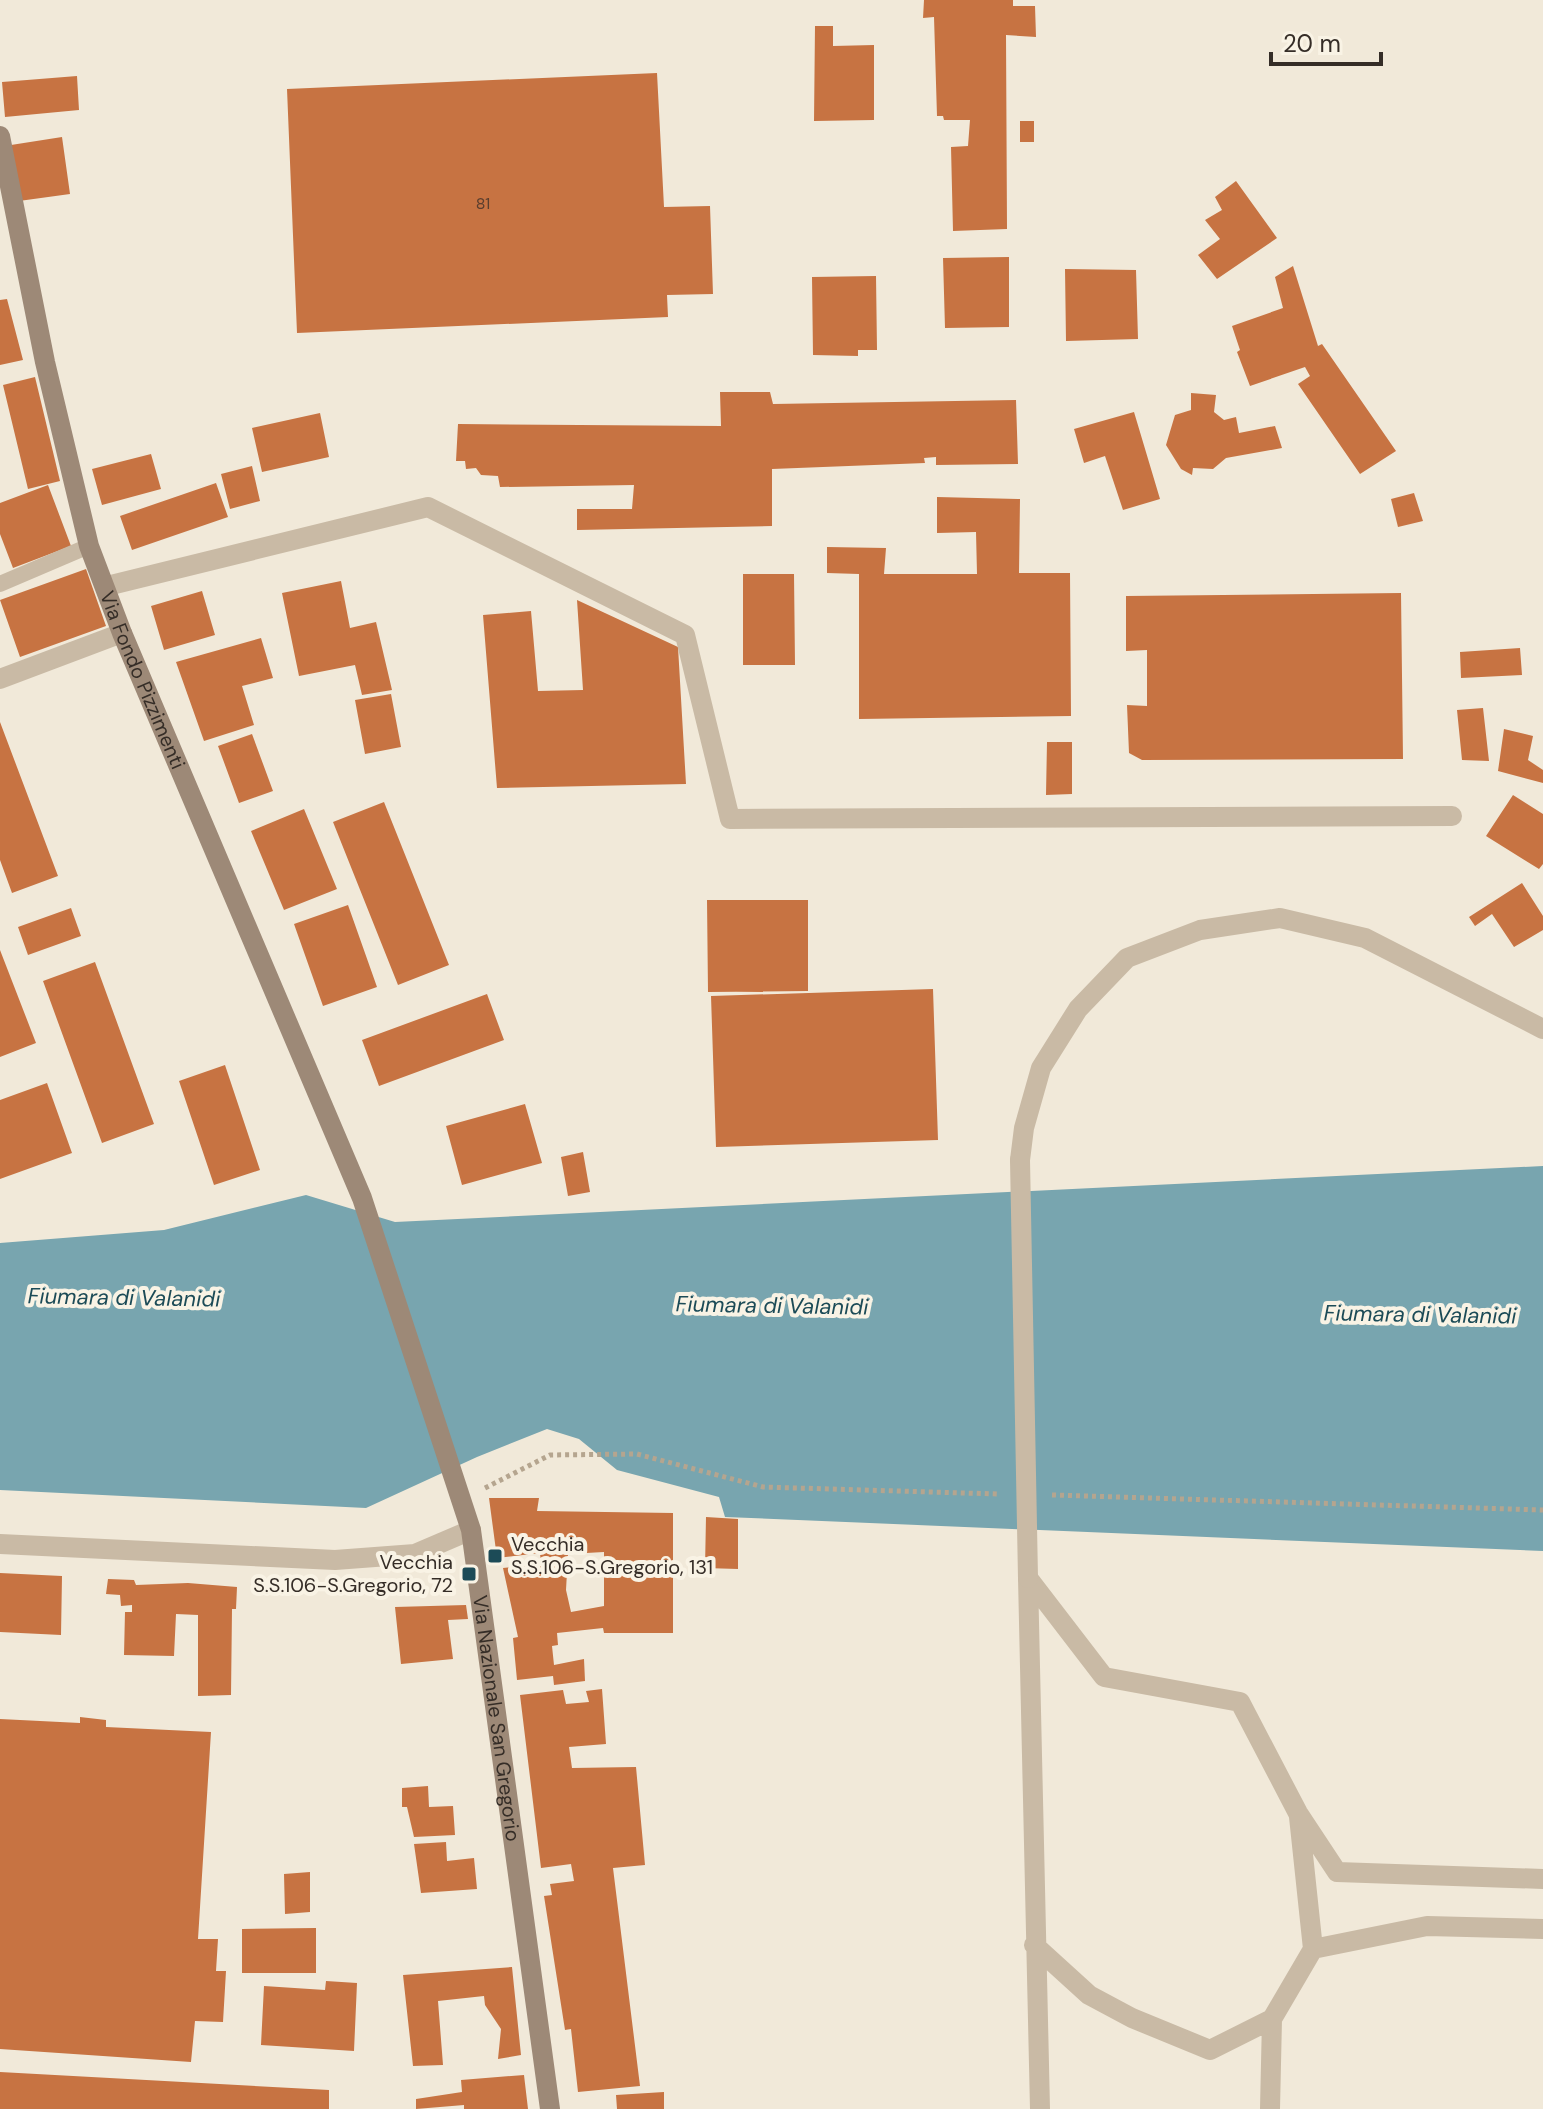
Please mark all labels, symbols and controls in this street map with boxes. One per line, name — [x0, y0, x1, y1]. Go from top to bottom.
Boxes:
scale bar — [1271, 16, 1381, 66]
text: 20 m — [1283, 28, 1341, 59]
house number: 81 — [476, 193, 490, 214]
street label: Via Fondo Pizzimenti — [94, 587, 191, 773]
water label: Fiumara di Valanidi — [27, 1281, 221, 1314]
water label: Fiumara di Valanidi — [675, 1289, 869, 1322]
water label: Fiumara di Valanidi — [1323, 1298, 1517, 1331]
place label: Vecchia S.S.106-S.Gregorio, 131 — [511, 1531, 713, 1580]
marker: Vecchia S.S.106-S.Gregorio, 131 — [486, 1547, 504, 1565]
place label: Vecchia S.S.106-S.Gregorio, 72 — [253, 1549, 453, 1598]
marker: Vecchia S.S.106-S.Gregorio, 72 — [460, 1565, 478, 1583]
street label: Via Nazionale San Gregorio — [467, 1594, 526, 1843]

